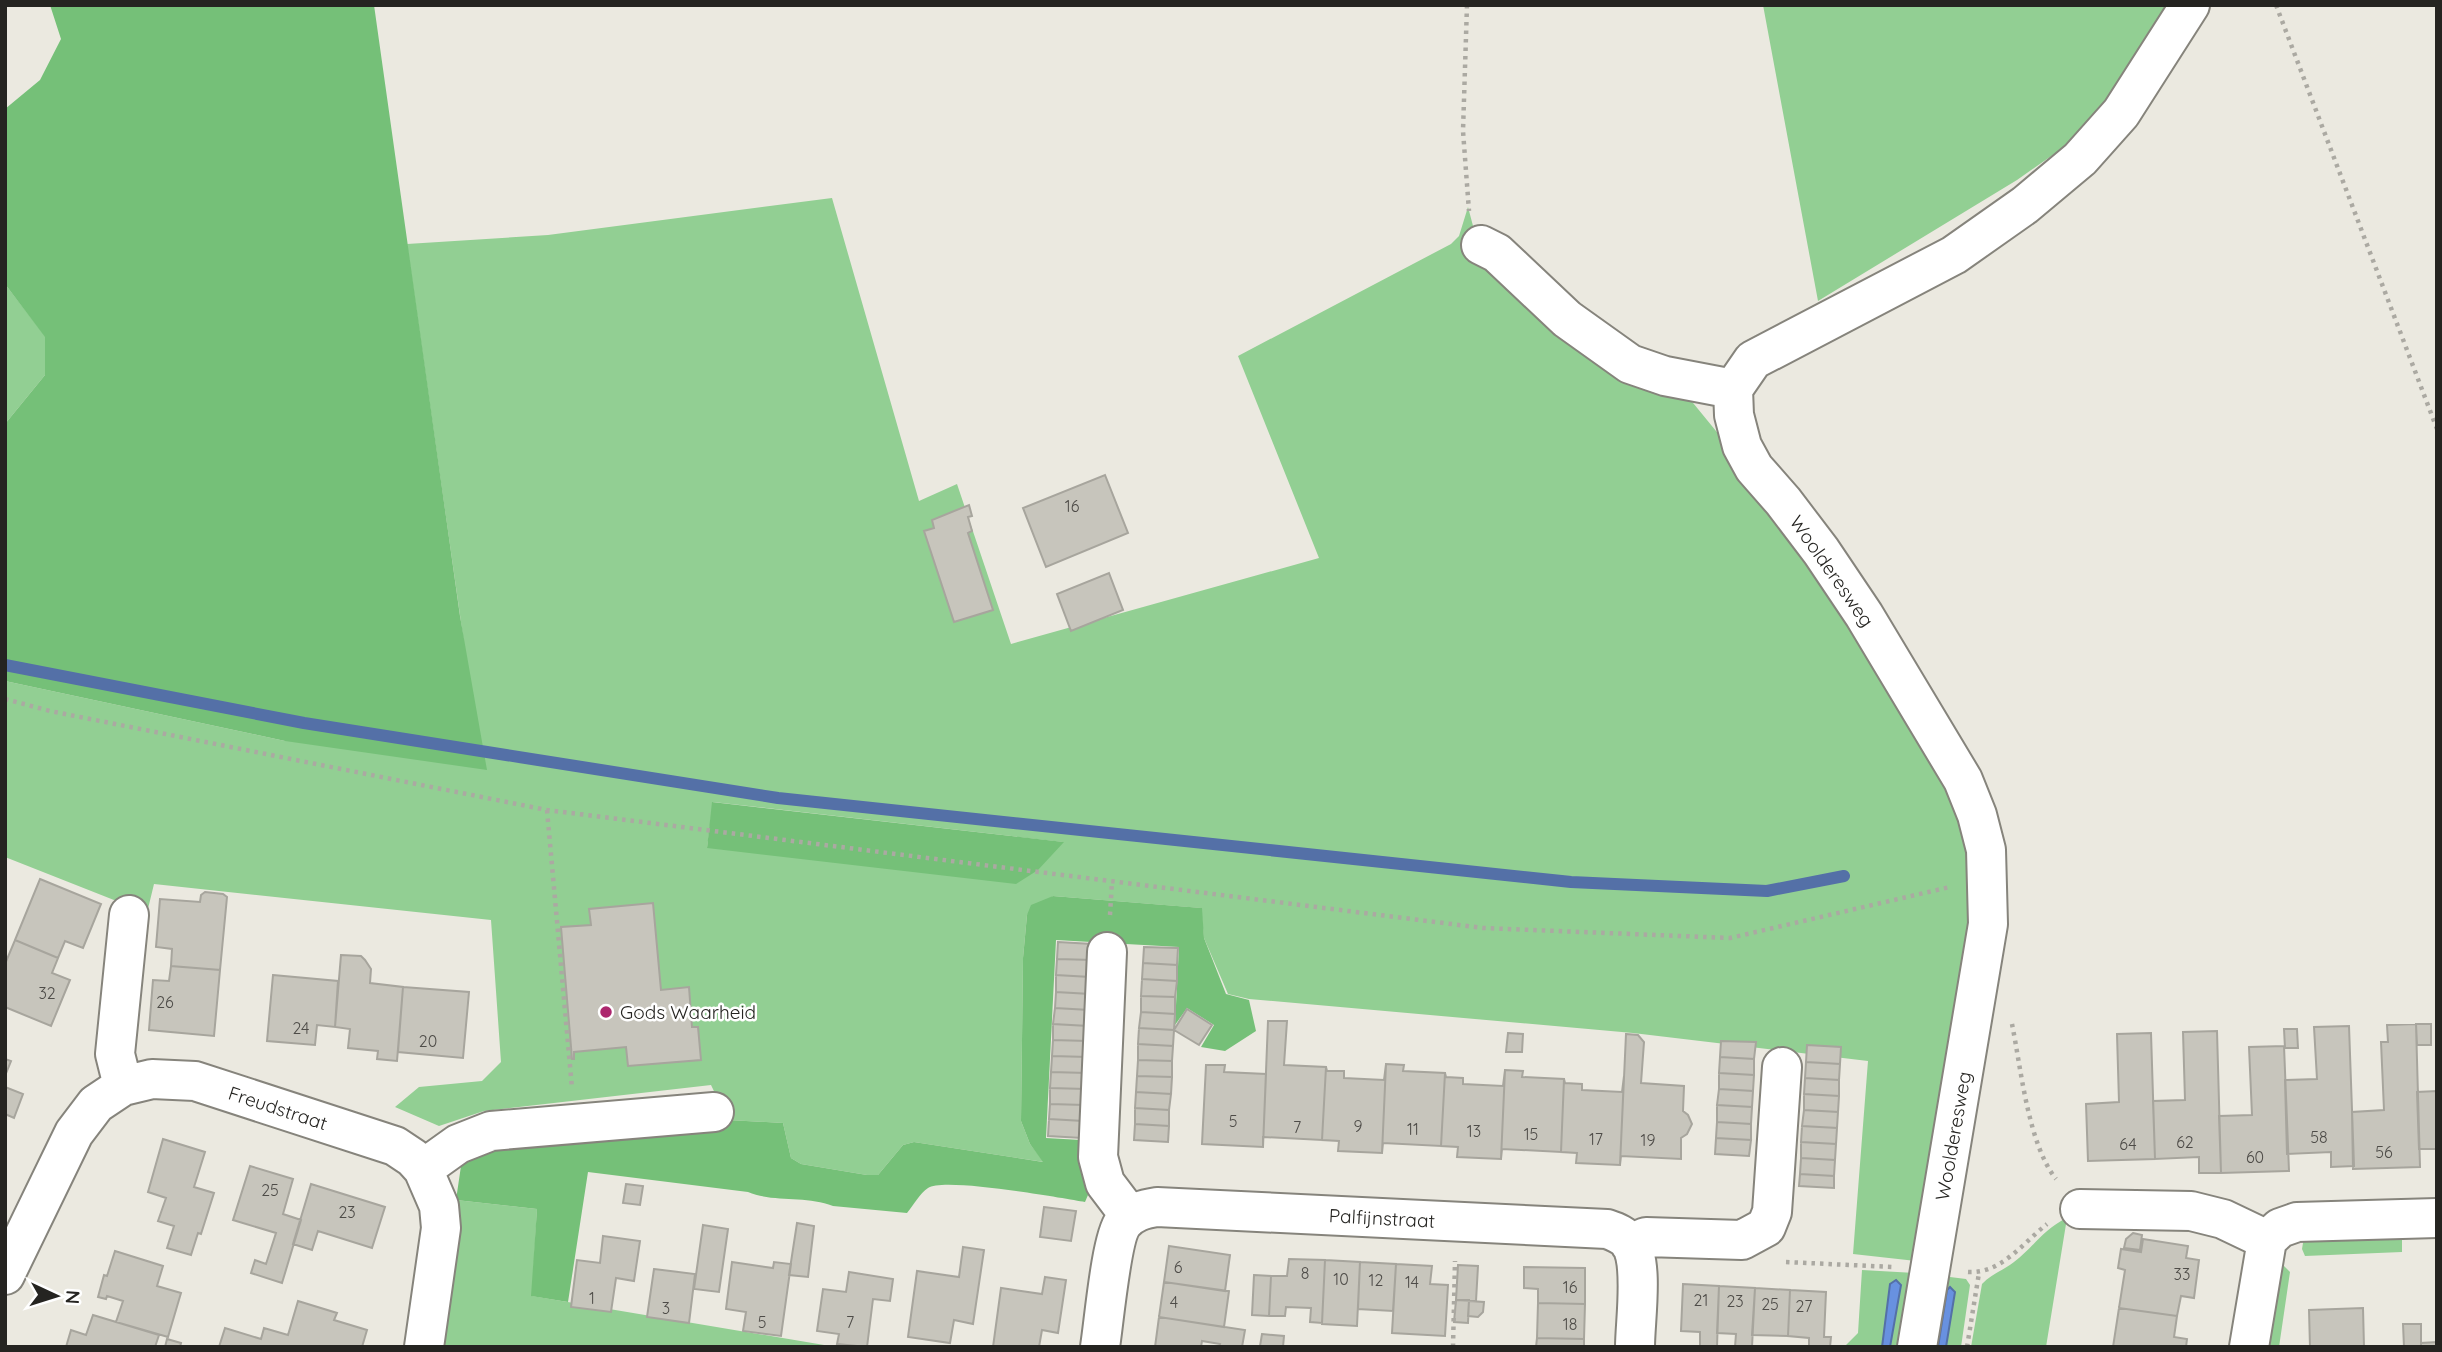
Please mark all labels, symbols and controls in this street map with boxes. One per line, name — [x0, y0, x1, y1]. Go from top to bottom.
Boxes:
house number: 16 — [1065, 496, 1080, 516]
street label: Woolderesweg — [1785, 511, 1879, 631]
house number: 32 — [38, 983, 56, 1003]
house number: 26 — [156, 992, 174, 1012]
place label: Gods Waarheid — [620, 1000, 756, 1024]
marker: Gods Waarheid — [598, 1004, 614, 1020]
house number: 24 — [292, 1018, 310, 1038]
house number: 20 — [419, 1031, 437, 1051]
street label: Woolderesweg — [1930, 1070, 1976, 1202]
street label: Freudstraat — [225, 1081, 331, 1135]
house number: 5 — [1229, 1111, 1237, 1131]
house number: 9 — [1354, 1116, 1363, 1136]
house number: 7 — [1293, 1117, 1301, 1137]
house number: 11 — [1407, 1119, 1419, 1139]
house number: 13 — [1467, 1121, 1481, 1141]
house number: 15 — [1524, 1124, 1538, 1144]
house number: 58 — [2310, 1127, 2328, 1147]
house number: 17 — [1589, 1129, 1603, 1149]
house number: 19 — [1641, 1130, 1655, 1150]
house number: 62 — [2176, 1132, 2194, 1152]
house number: 64 — [2119, 1134, 2137, 1154]
house number: 56 — [2375, 1142, 2393, 1162]
house number: 60 — [2246, 1147, 2264, 1167]
house number: 25 — [261, 1180, 279, 1200]
house number: 23 — [338, 1202, 356, 1222]
street label: Palfijnstraat — [1328, 1203, 1436, 1233]
house number: 6 — [1174, 1257, 1183, 1277]
north arrow — [21, 1261, 91, 1331]
house number: 8 — [1301, 1263, 1309, 1283]
house number: 33 — [2174, 1264, 2190, 1284]
house number: 10 — [1333, 1269, 1349, 1289]
house number: 12 — [1369, 1270, 1384, 1290]
house number: 14 — [1405, 1272, 1419, 1292]
house number: 16 — [1563, 1277, 1578, 1297]
house number: 1 — [589, 1288, 595, 1308]
text: N — [61, 1289, 85, 1305]
house number: 21 — [1694, 1290, 1708, 1310]
house number: 23 — [1726, 1291, 1744, 1311]
house number: 4 — [1170, 1292, 1178, 1312]
house number: 25 — [1761, 1294, 1779, 1314]
house number: 27 — [1796, 1296, 1812, 1316]
house number: 3 — [662, 1298, 670, 1318]
house number: 5 — [758, 1312, 766, 1332]
house number: 7 — [846, 1312, 854, 1332]
house number: 18 — [1563, 1314, 1577, 1334]

